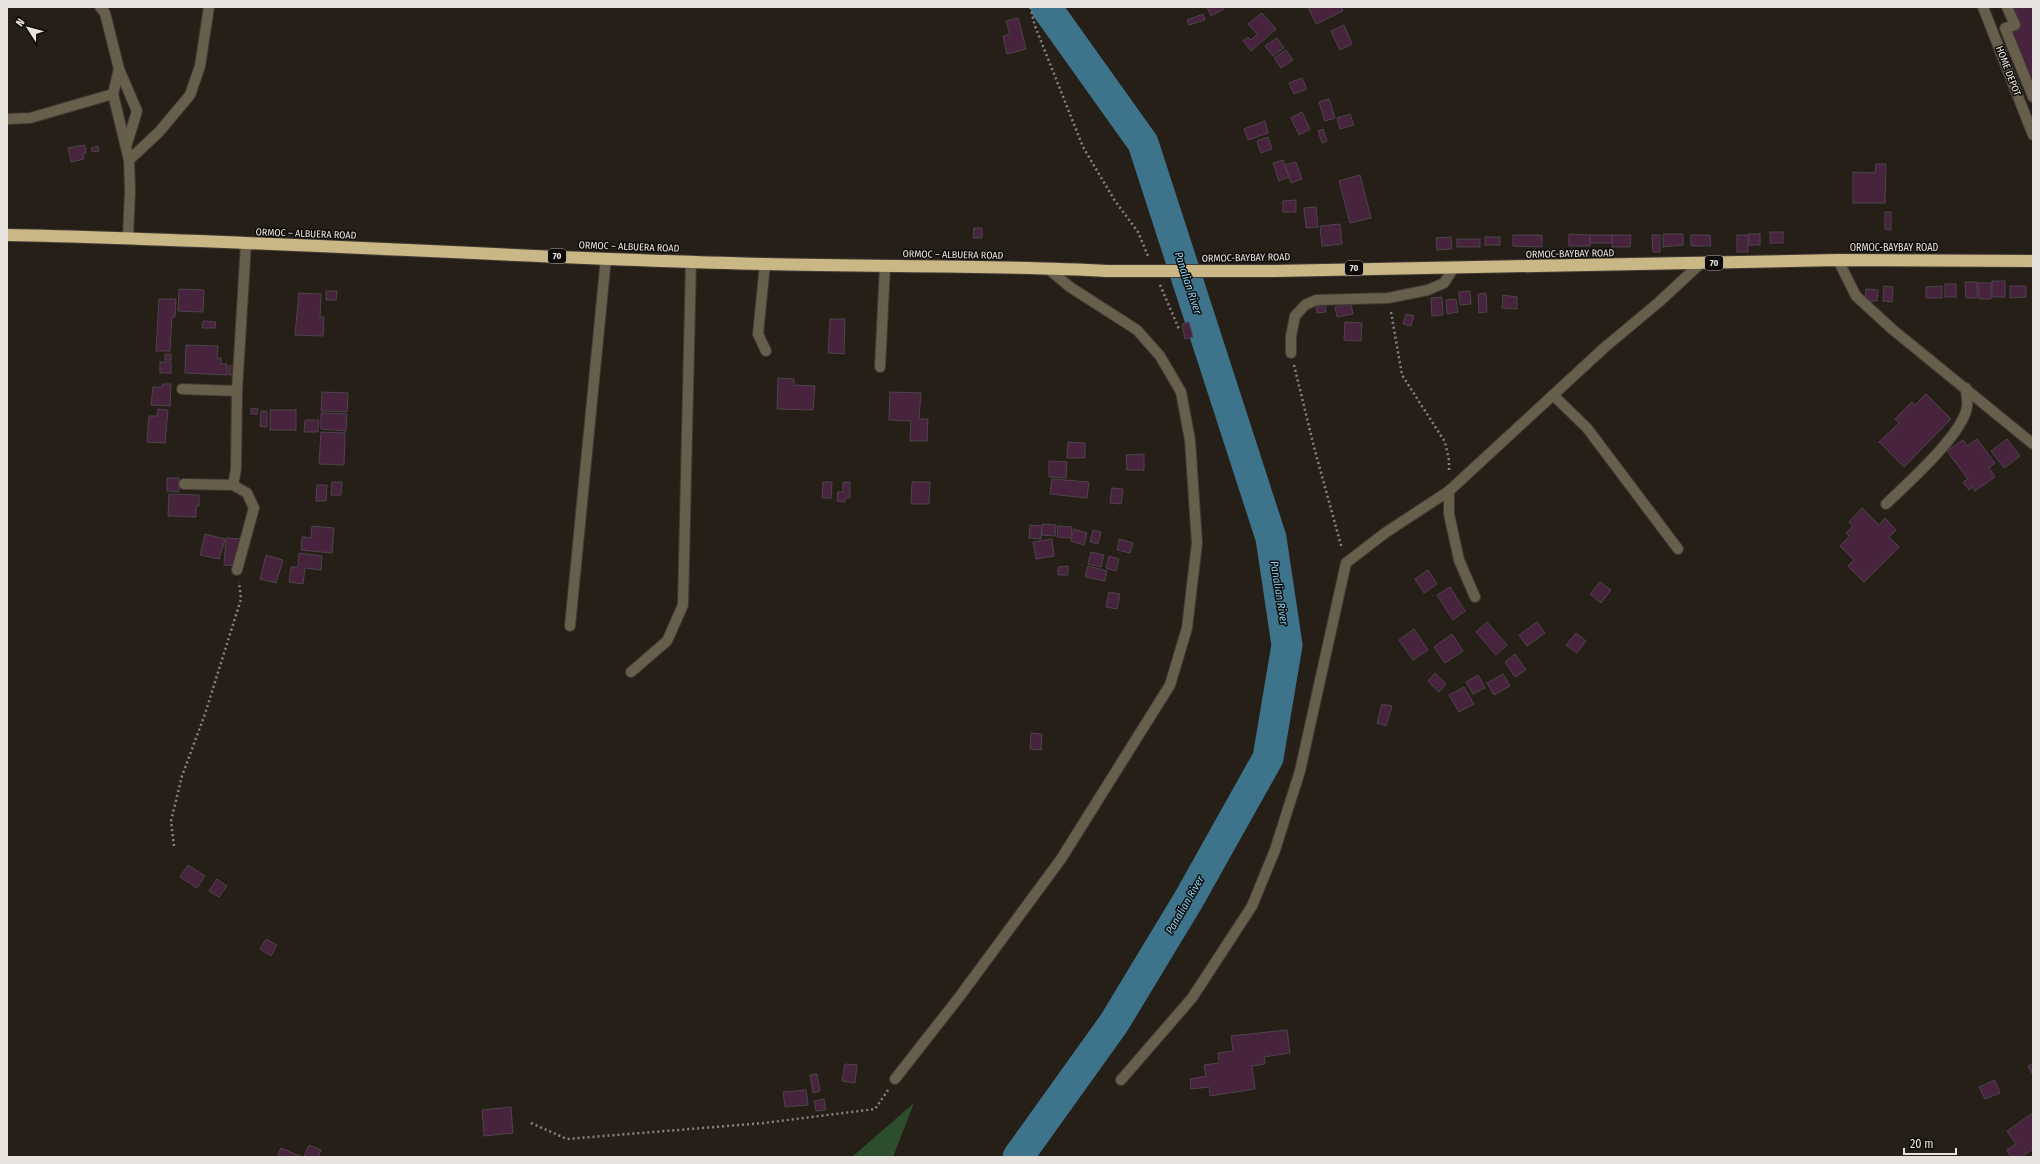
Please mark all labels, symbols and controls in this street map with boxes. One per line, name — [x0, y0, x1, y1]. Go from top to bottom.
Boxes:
north arrow — [8, 8, 48, 48]
text: N — [13, 16, 28, 29]
street label: HOME DEPOT — [1993, 44, 2023, 98]
street label: ORMOC – ALBUERA ROAD — [255, 226, 357, 242]
street label: ORMOC – ALBUERA ROAD — [578, 239, 680, 255]
street label: ORMOC-BAYBAY ROAD — [1850, 242, 1938, 254]
street label: ORMOC-BAYBAY ROAD — [1526, 247, 1615, 261]
street label: ORMOC – ALBUERA ROAD — [902, 248, 1004, 262]
road number: 70 — [548, 249, 566, 263]
water label: Panalian River — [1172, 250, 1205, 317]
street label: ORMOC-BAYBAY ROAD — [1202, 251, 1291, 265]
road number: 70 — [1705, 256, 1723, 270]
road number: 70 — [1345, 261, 1363, 275]
water label: Panalian River — [1268, 560, 1291, 627]
water label: Panalian River — [1163, 873, 1207, 936]
scale bar — [1904, 1130, 1956, 1156]
text: 20 m — [1910, 1137, 1934, 1151]

